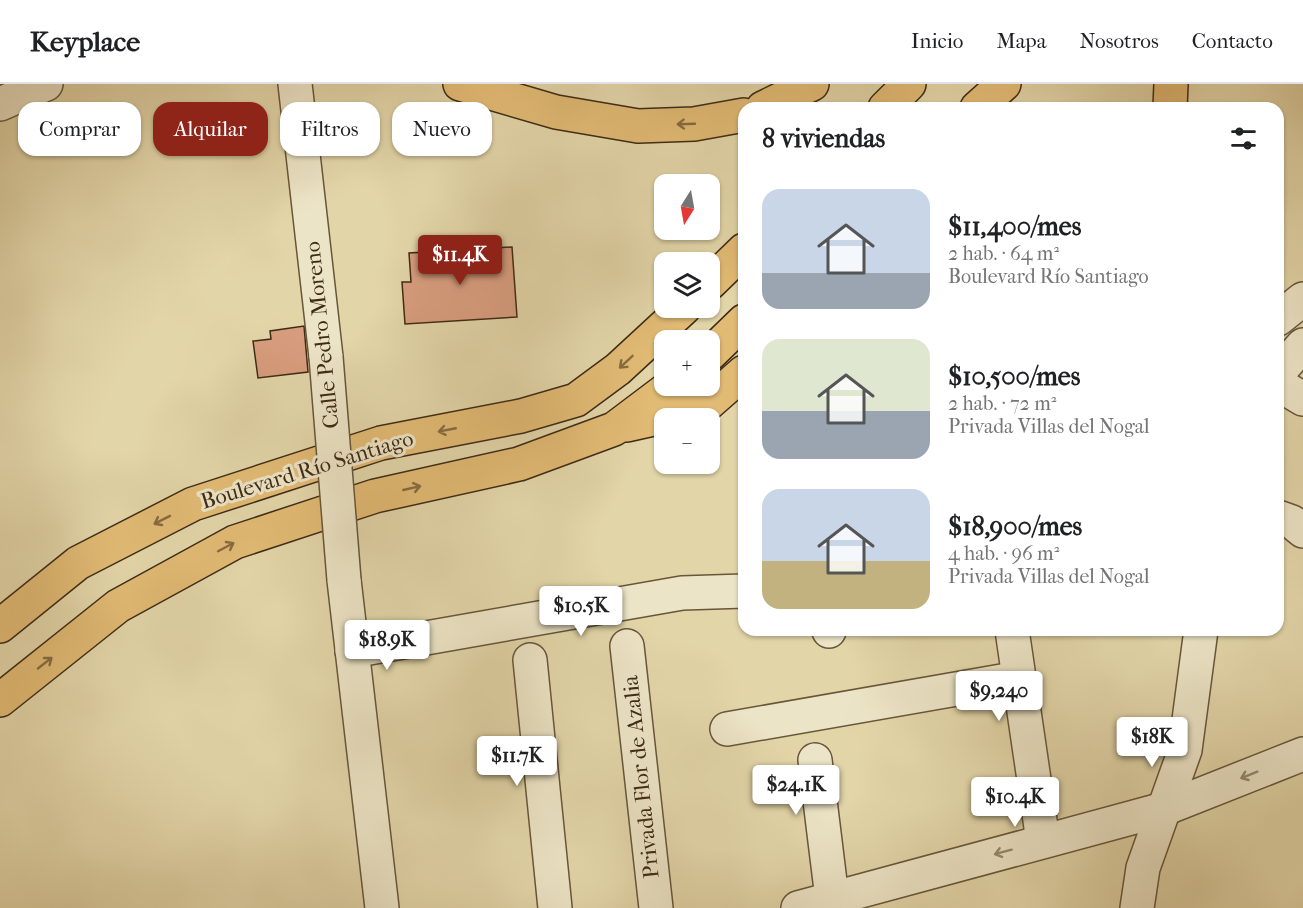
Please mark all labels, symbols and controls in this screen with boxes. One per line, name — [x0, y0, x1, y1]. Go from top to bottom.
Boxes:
text: Keyplace — [30, 25, 140, 58]
text: Inicio — [911, 29, 963, 53]
text: Mapa — [996, 29, 1046, 53]
text: Nosotros — [1079, 29, 1159, 53]
text: Contacto — [1192, 29, 1273, 53]
chip: Comprar — [18, 102, 141, 156]
chip: Alquilar — [153, 102, 268, 156]
chip: Filtros — [280, 102, 380, 156]
chip: Nuevo — [392, 102, 492, 156]
one-way arrow — [677, 119, 697, 130]
icon: filters — [1227, 122, 1260, 155]
text: 8 viviendas — [762, 123, 885, 154]
north arrow — [654, 174, 720, 240]
map controls — [654, 174, 720, 474]
text: $11,400/mes — [948, 211, 1081, 242]
icon: home — [810, 213, 882, 285]
pin: $11.4K — [411, 235, 509, 286]
street label: Calle Pedro Moreno — [299, 240, 345, 430]
text: 2 hab. · 64 m² — [948, 242, 1059, 265]
text: $11.4K — [432, 243, 488, 266]
button: layers — [654, 252, 720, 318]
text: Boulevard Río Santiago — [948, 265, 1149, 288]
button: + — [654, 330, 720, 396]
one-way arrow — [618, 355, 633, 369]
text: $10,500/mes — [948, 361, 1080, 392]
icon: home — [810, 363, 882, 435]
text: 2 hab. · 72 m² — [948, 392, 1056, 415]
button: − — [654, 408, 720, 474]
text: Privada Villas del Nogal — [948, 415, 1149, 438]
street label: Boulevard Río Santiago — [198, 425, 416, 515]
one-way arrow — [438, 425, 458, 436]
one-way arrow — [402, 481, 421, 493]
text: $18,900/mes — [948, 511, 1082, 542]
icon: home — [810, 513, 882, 585]
one-way arrow — [154, 514, 171, 526]
one-way arrow — [217, 541, 234, 553]
text: 4 hab. · 96 m² — [948, 542, 1059, 565]
text: Privada Villas del Nogal — [948, 565, 1149, 588]
pin: $10.5K — [532, 586, 630, 637]
text: $10.5K — [553, 594, 609, 617]
pin: $18.9K — [338, 620, 436, 671]
text: $18.9K — [359, 628, 415, 651]
one-way arrow — [37, 656, 53, 669]
pin: $9,240 — [950, 671, 1048, 722]
street label: Privada Flor de Azalia — [617, 673, 665, 880]
text: $9,240 — [970, 679, 1028, 702]
pin: $18K — [1116, 717, 1188, 768]
text: $18K — [1131, 725, 1173, 748]
pin: $11.7K — [468, 736, 566, 787]
text: $11.7K — [491, 744, 543, 767]
pin: $24.1K — [747, 765, 845, 816]
one-way arrow — [1240, 770, 1258, 781]
text: $24.1K — [766, 773, 826, 796]
pin: $10.4K — [966, 777, 1064, 828]
text: $10.4K — [985, 785, 1045, 808]
one-way arrow — [994, 846, 1013, 858]

